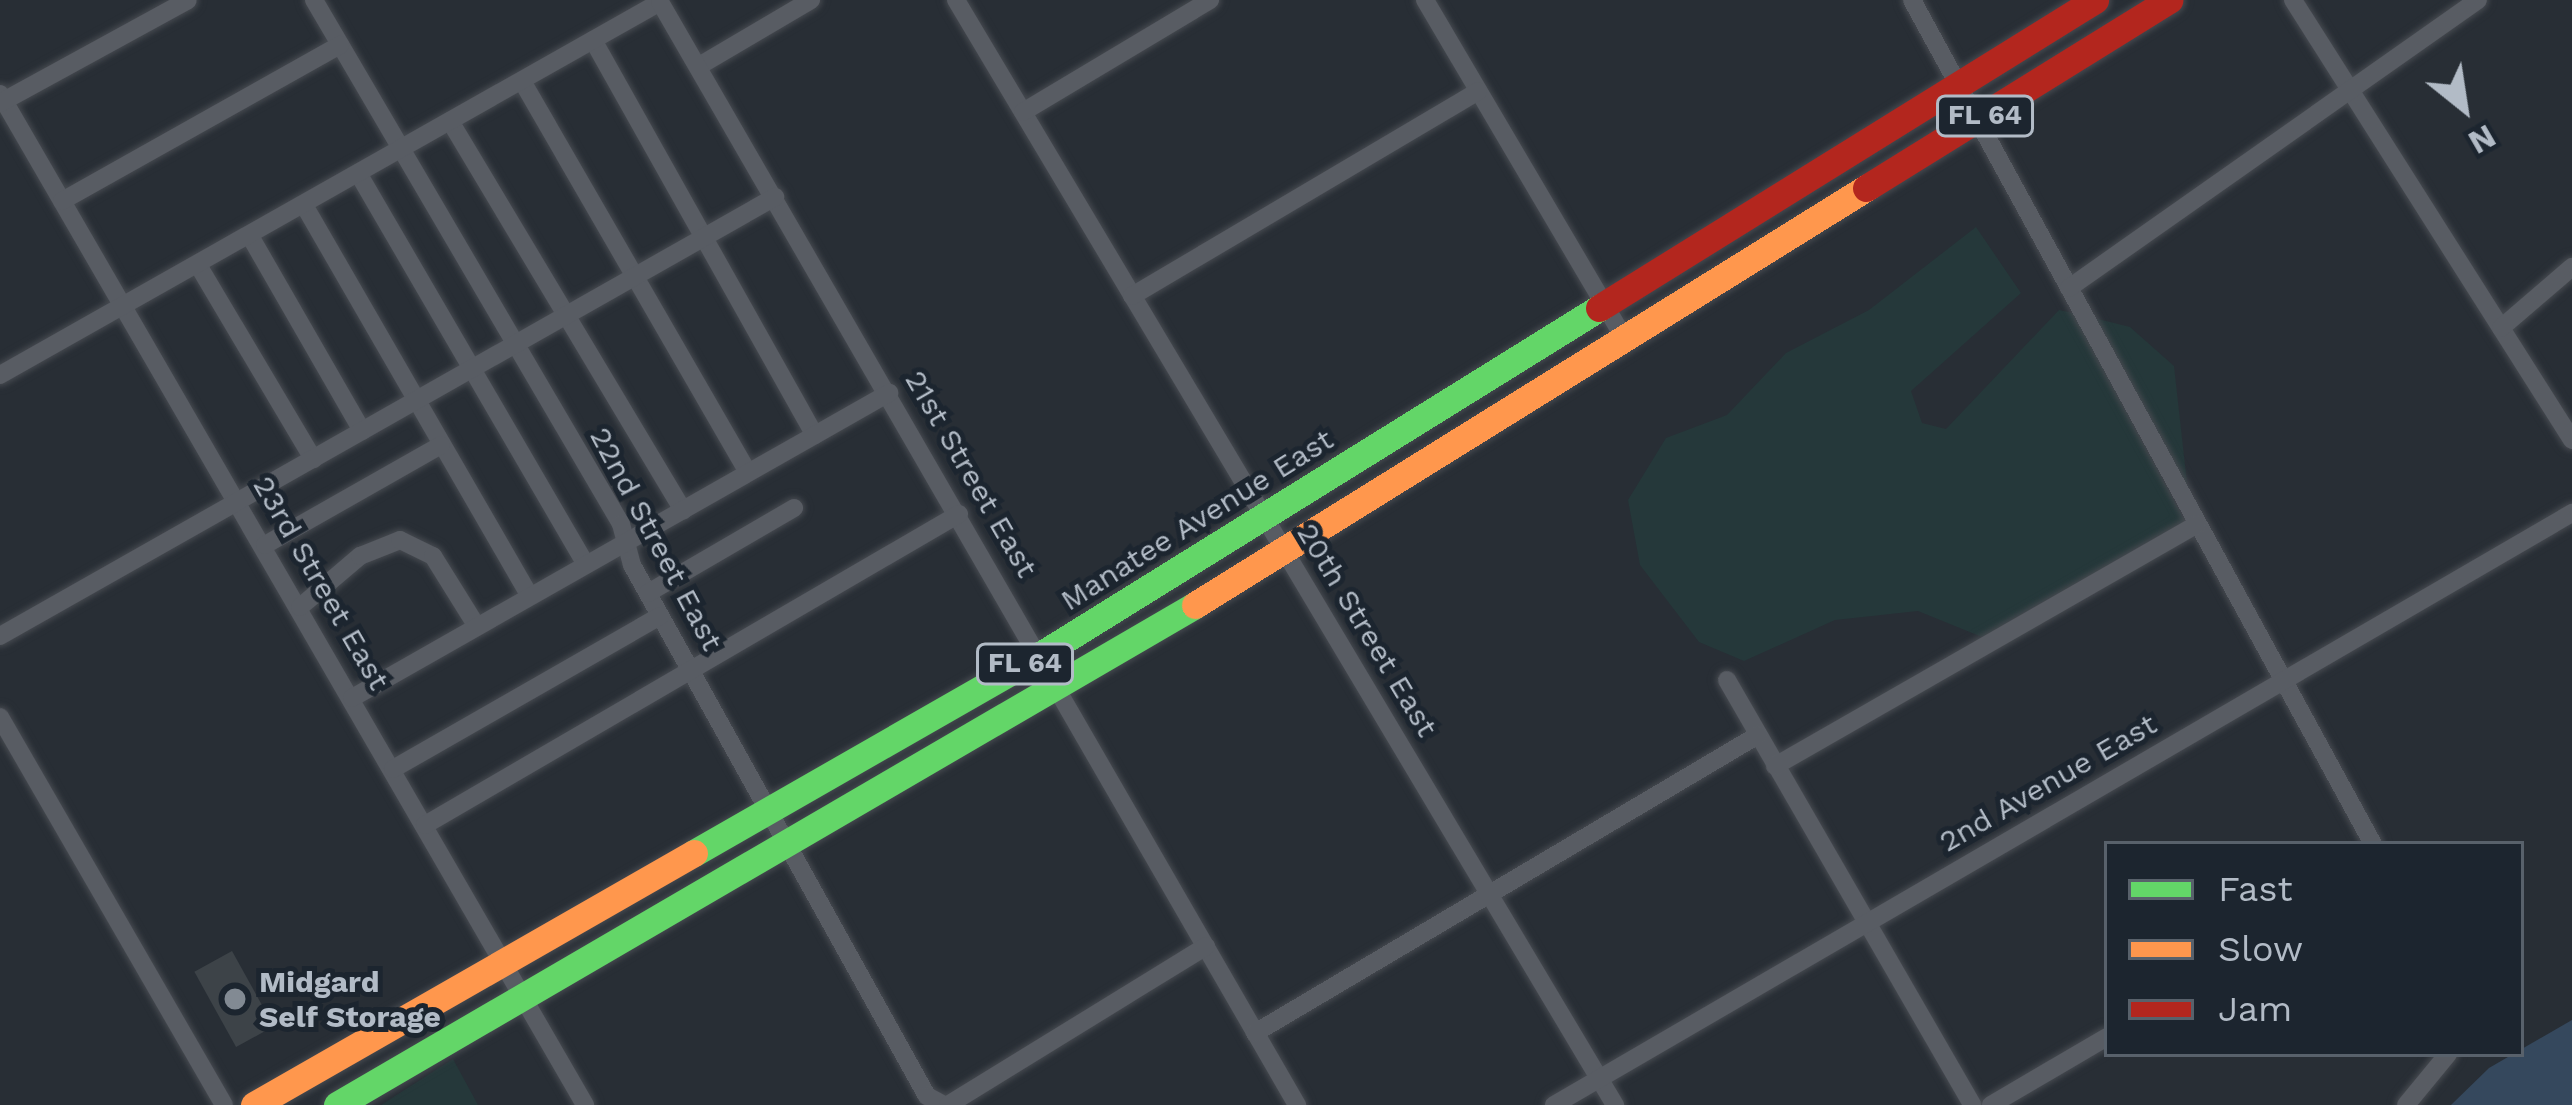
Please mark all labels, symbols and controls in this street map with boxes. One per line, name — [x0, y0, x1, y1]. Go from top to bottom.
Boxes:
north arrow — [2404, 48, 2524, 168]
road number: FL 64 — [1934, 95, 2036, 137]
text: N — [2462, 117, 2503, 163]
street label: 21st Street East — [897, 364, 1045, 584]
street label: 22nd Street East — [582, 421, 730, 657]
street label: Manatee Avenue East — [1054, 421, 1340, 619]
street label: 23rd Street East — [245, 470, 397, 696]
street label: 20th Street East — [1289, 517, 1445, 743]
road number: FL 64 — [974, 643, 1076, 685]
street label: 2nd Avenue East — [1933, 706, 2163, 860]
legend — [2104, 841, 2524, 1057]
text: Fast — [2218, 868, 2293, 910]
text: Slow — [2218, 928, 2303, 970]
place label: Midgard Self Storage — [259, 964, 441, 1034]
marker: Midgard Self Storage — [222, 986, 248, 1012]
text: Jam — [2218, 988, 2292, 1030]

